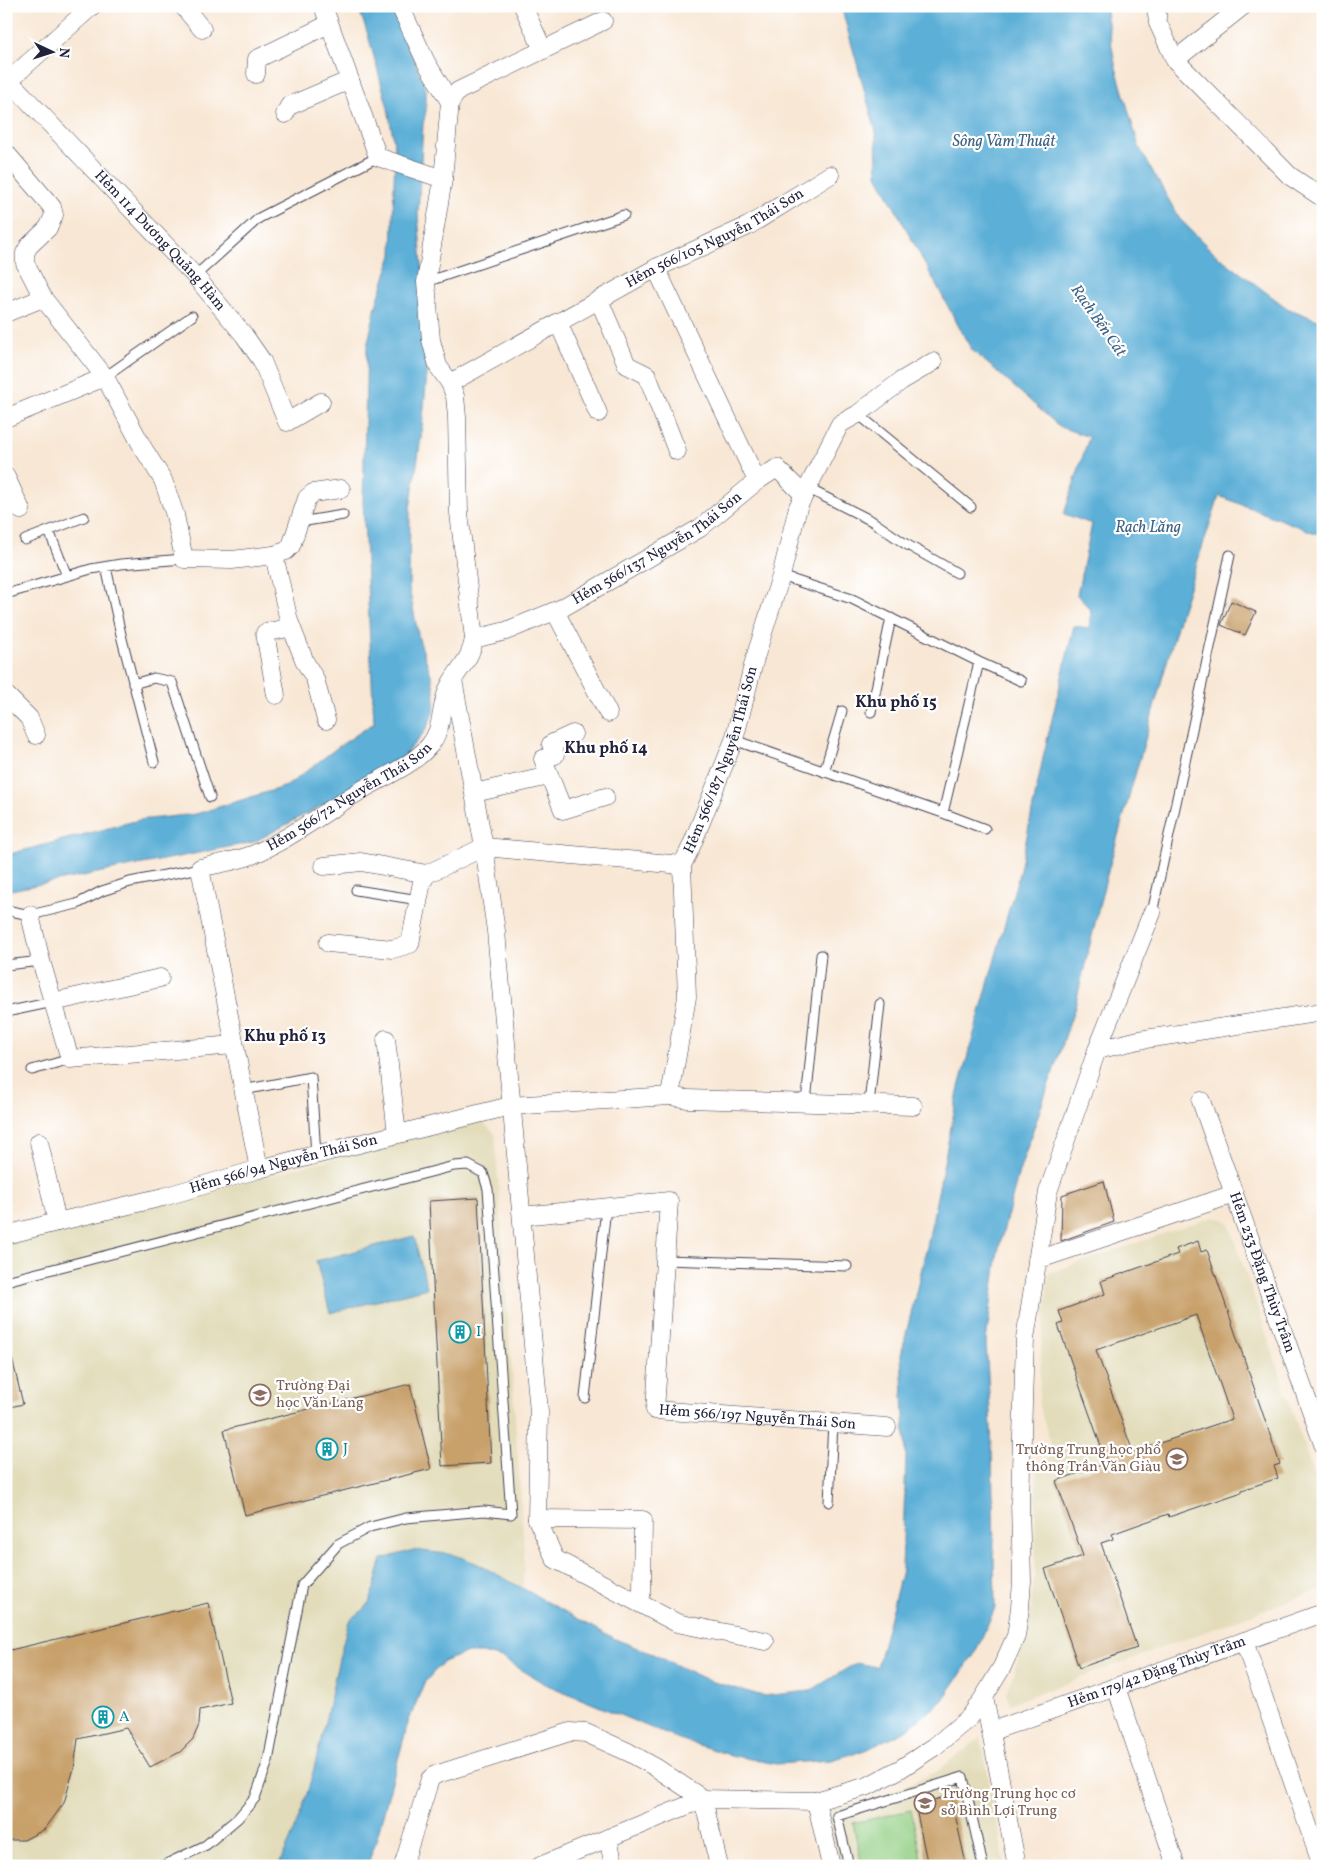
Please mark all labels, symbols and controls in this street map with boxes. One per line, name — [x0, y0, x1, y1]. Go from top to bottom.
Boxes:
north arrow — [28, 28, 78, 78]
text: N — [54, 47, 73, 59]
water label: Sông Vàm Thuật — [953, 131, 1056, 153]
street label: Hẻm 114 Dương Quảng Hàm — [89, 166, 230, 316]
street label: Hẻm 566/105 Nguyễn Thái Sơn — [622, 183, 808, 293]
water label: Rạch Bến Cát — [1065, 280, 1131, 362]
street label: Hẻm 566/137 Nguyễn Thái Sơn — [569, 487, 747, 610]
water label: Rạch Lăng — [1115, 517, 1181, 539]
street label: Hẻm 566/187 Nguyễn Thái Sơn — [679, 664, 763, 857]
district label: Khu phố 15 — [855, 692, 937, 714]
street label: Hẻm 566/72 Nguyễn Thái Sơn — [263, 738, 437, 857]
district label: Khu phố 14 — [564, 738, 648, 760]
district label: Khu phố 13 — [244, 1026, 326, 1048]
street label: Hẻm 566/94 Nguyễn Thái Sơn — [187, 1129, 380, 1199]
street label: Hẻm 233 Đặng Thùy Trâm — [1224, 1189, 1300, 1356]
building icon: I — [448, 1320, 472, 1344]
place label: I — [476, 1322, 481, 1343]
place label: Trường Đại học Văn Lang — [276, 1376, 364, 1414]
school or university icon: Trường Đại học Văn Lang — [248, 1383, 272, 1407]
street label: Hẻm 566/197 Nguyễn Thái Sơn — [658, 1400, 857, 1435]
building icon: J — [315, 1437, 339, 1461]
place label: J — [343, 1439, 348, 1460]
place label: Trường Trung học phổ thông Trần Văn Giàu — [1016, 1440, 1161, 1478]
school or university icon: Trường Trung học phổ thông Trần Văn Giàu — [1165, 1447, 1189, 1471]
street label: Hẻm 179/42 Đặng Thùy Trâm — [1065, 1631, 1249, 1714]
building icon: A — [91, 1705, 115, 1729]
place label: A — [119, 1707, 130, 1728]
place label: Trường Trung học cơ sở Bình Lợi Trung — [941, 1784, 1076, 1822]
school or university icon: Trường Trung học cơ sở Bình Lợi Trung — [913, 1791, 937, 1815]

